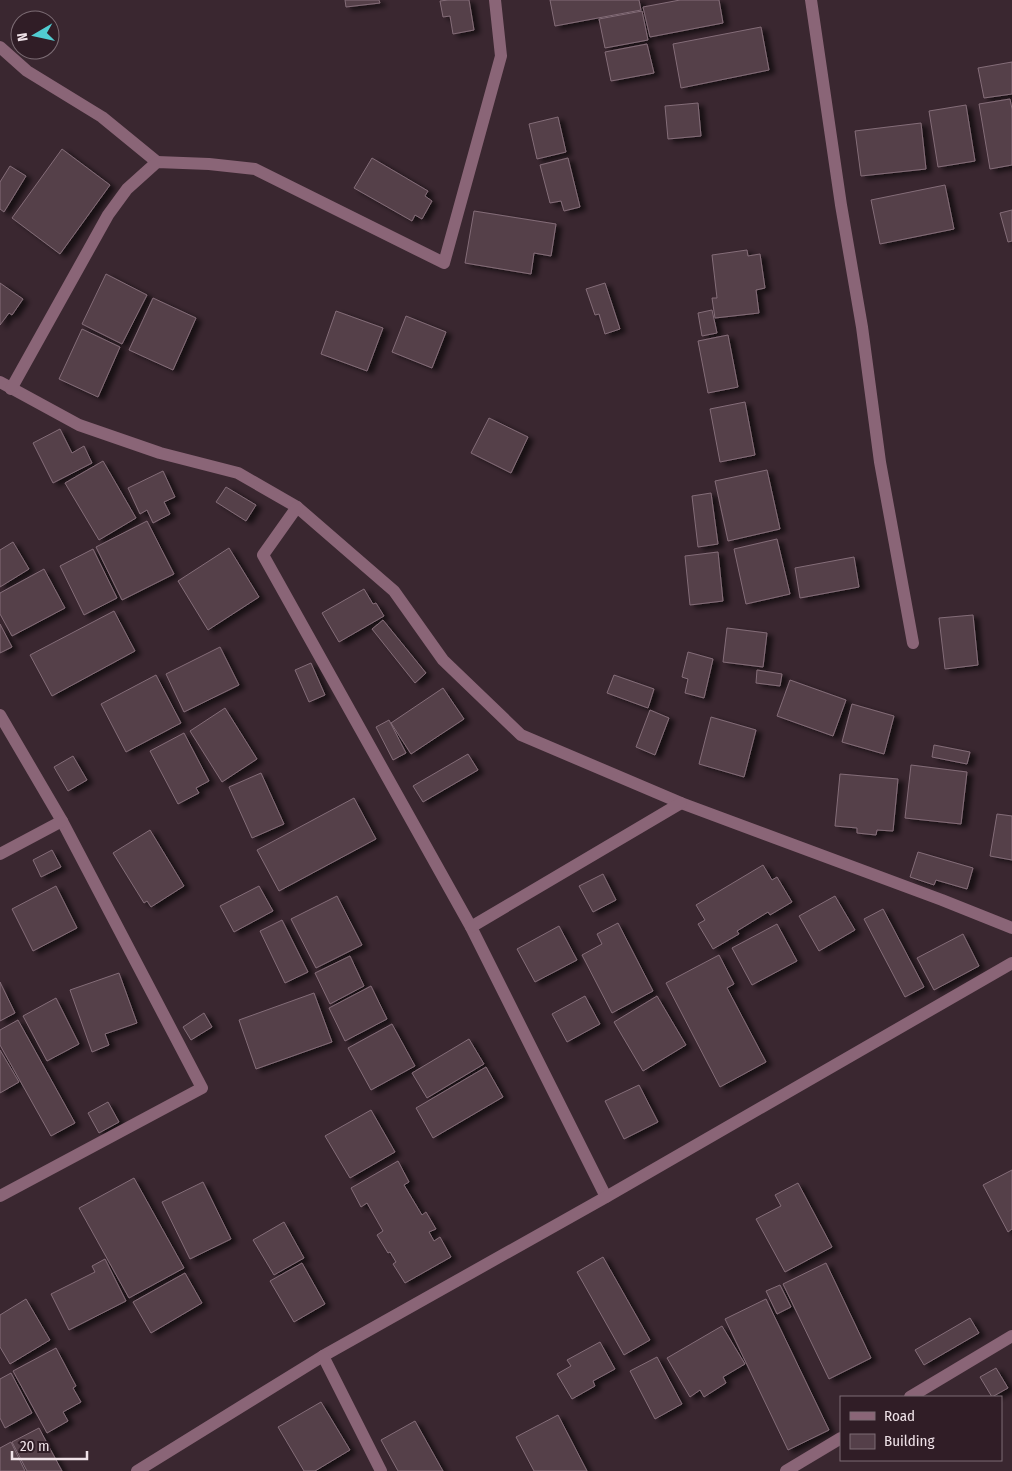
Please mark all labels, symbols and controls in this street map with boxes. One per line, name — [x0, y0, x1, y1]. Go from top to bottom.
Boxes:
north arrow — [10, 10, 60, 60]
text: N — [14, 31, 32, 42]
legend — [840, 1396, 1002, 1461]
text: Road — [884, 1407, 915, 1425]
scale bar — [12, 1428, 88, 1460]
text: Building — [884, 1432, 935, 1450]
text: 20 m — [20, 1437, 50, 1455]

